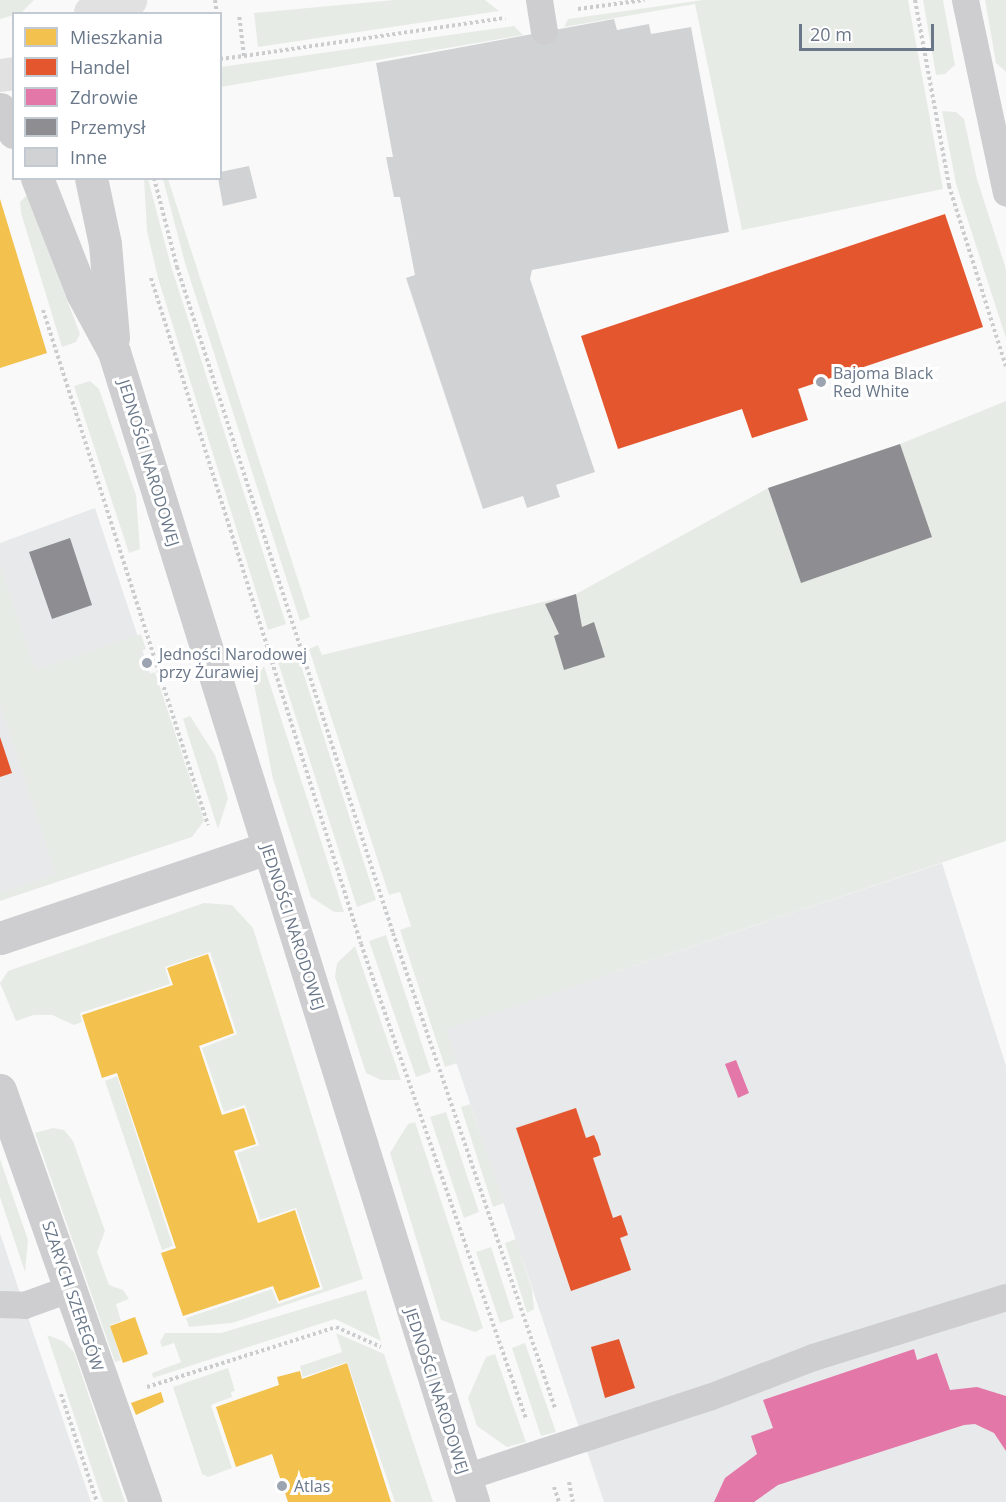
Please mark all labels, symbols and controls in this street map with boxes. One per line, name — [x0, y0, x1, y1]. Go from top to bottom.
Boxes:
legend — [12, 12, 222, 180]
scale bar — [802, 12, 937, 50]
text: 20 m — [810, 22, 852, 46]
text: Mieszkania — [70, 25, 163, 49]
text: Handel — [70, 55, 130, 79]
text: Zdrowie — [70, 85, 138, 109]
text: Przemysł — [70, 115, 146, 139]
text: Inne — [70, 145, 107, 169]
place label: Bajoma Black Red White — [833, 363, 933, 401]
marker: Bajoma Black Red White — [814, 375, 828, 389]
street label: JEDNOŚCI NARODOWEJ — [114, 377, 184, 549]
place label: Jedności Narodowej przy Żurawiej — [159, 644, 307, 682]
marker: Jedności Narodowej przy Żurawiej — [140, 656, 154, 670]
street label: JEDNOŚCI NARODOWEJ — [257, 842, 329, 1012]
street label: SZARYCH SZEREGÓW — [38, 1218, 108, 1374]
street label: JEDNOŚCI NARODOWEJ — [401, 1306, 473, 1476]
place label: Atlas — [294, 1476, 330, 1496]
marker: Atlas — [275, 1479, 289, 1493]

